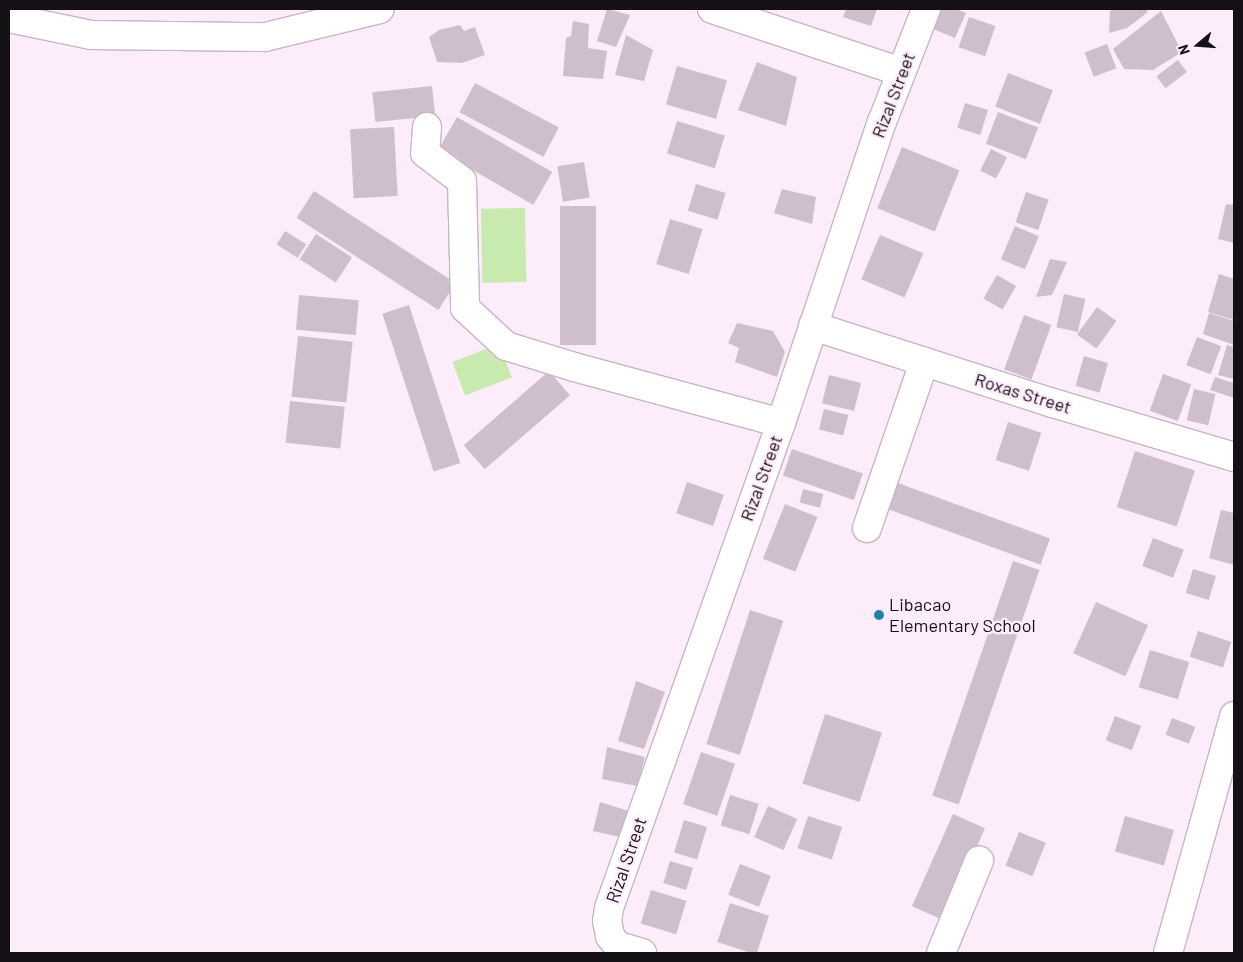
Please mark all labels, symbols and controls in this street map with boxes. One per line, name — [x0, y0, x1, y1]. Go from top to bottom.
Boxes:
north arrow — [1173, 20, 1223, 70]
text: N — [1174, 43, 1193, 57]
street label: Rizal Street — [867, 49, 919, 141]
street label: Roxas Street — [972, 368, 1074, 418]
street label: Rizal Street — [736, 432, 786, 524]
place label: Libacao Elementary School — [889, 594, 1036, 636]
marker: Libacao Elementary School — [873, 609, 885, 621]
street label: Rizal Street — [601, 814, 651, 906]

